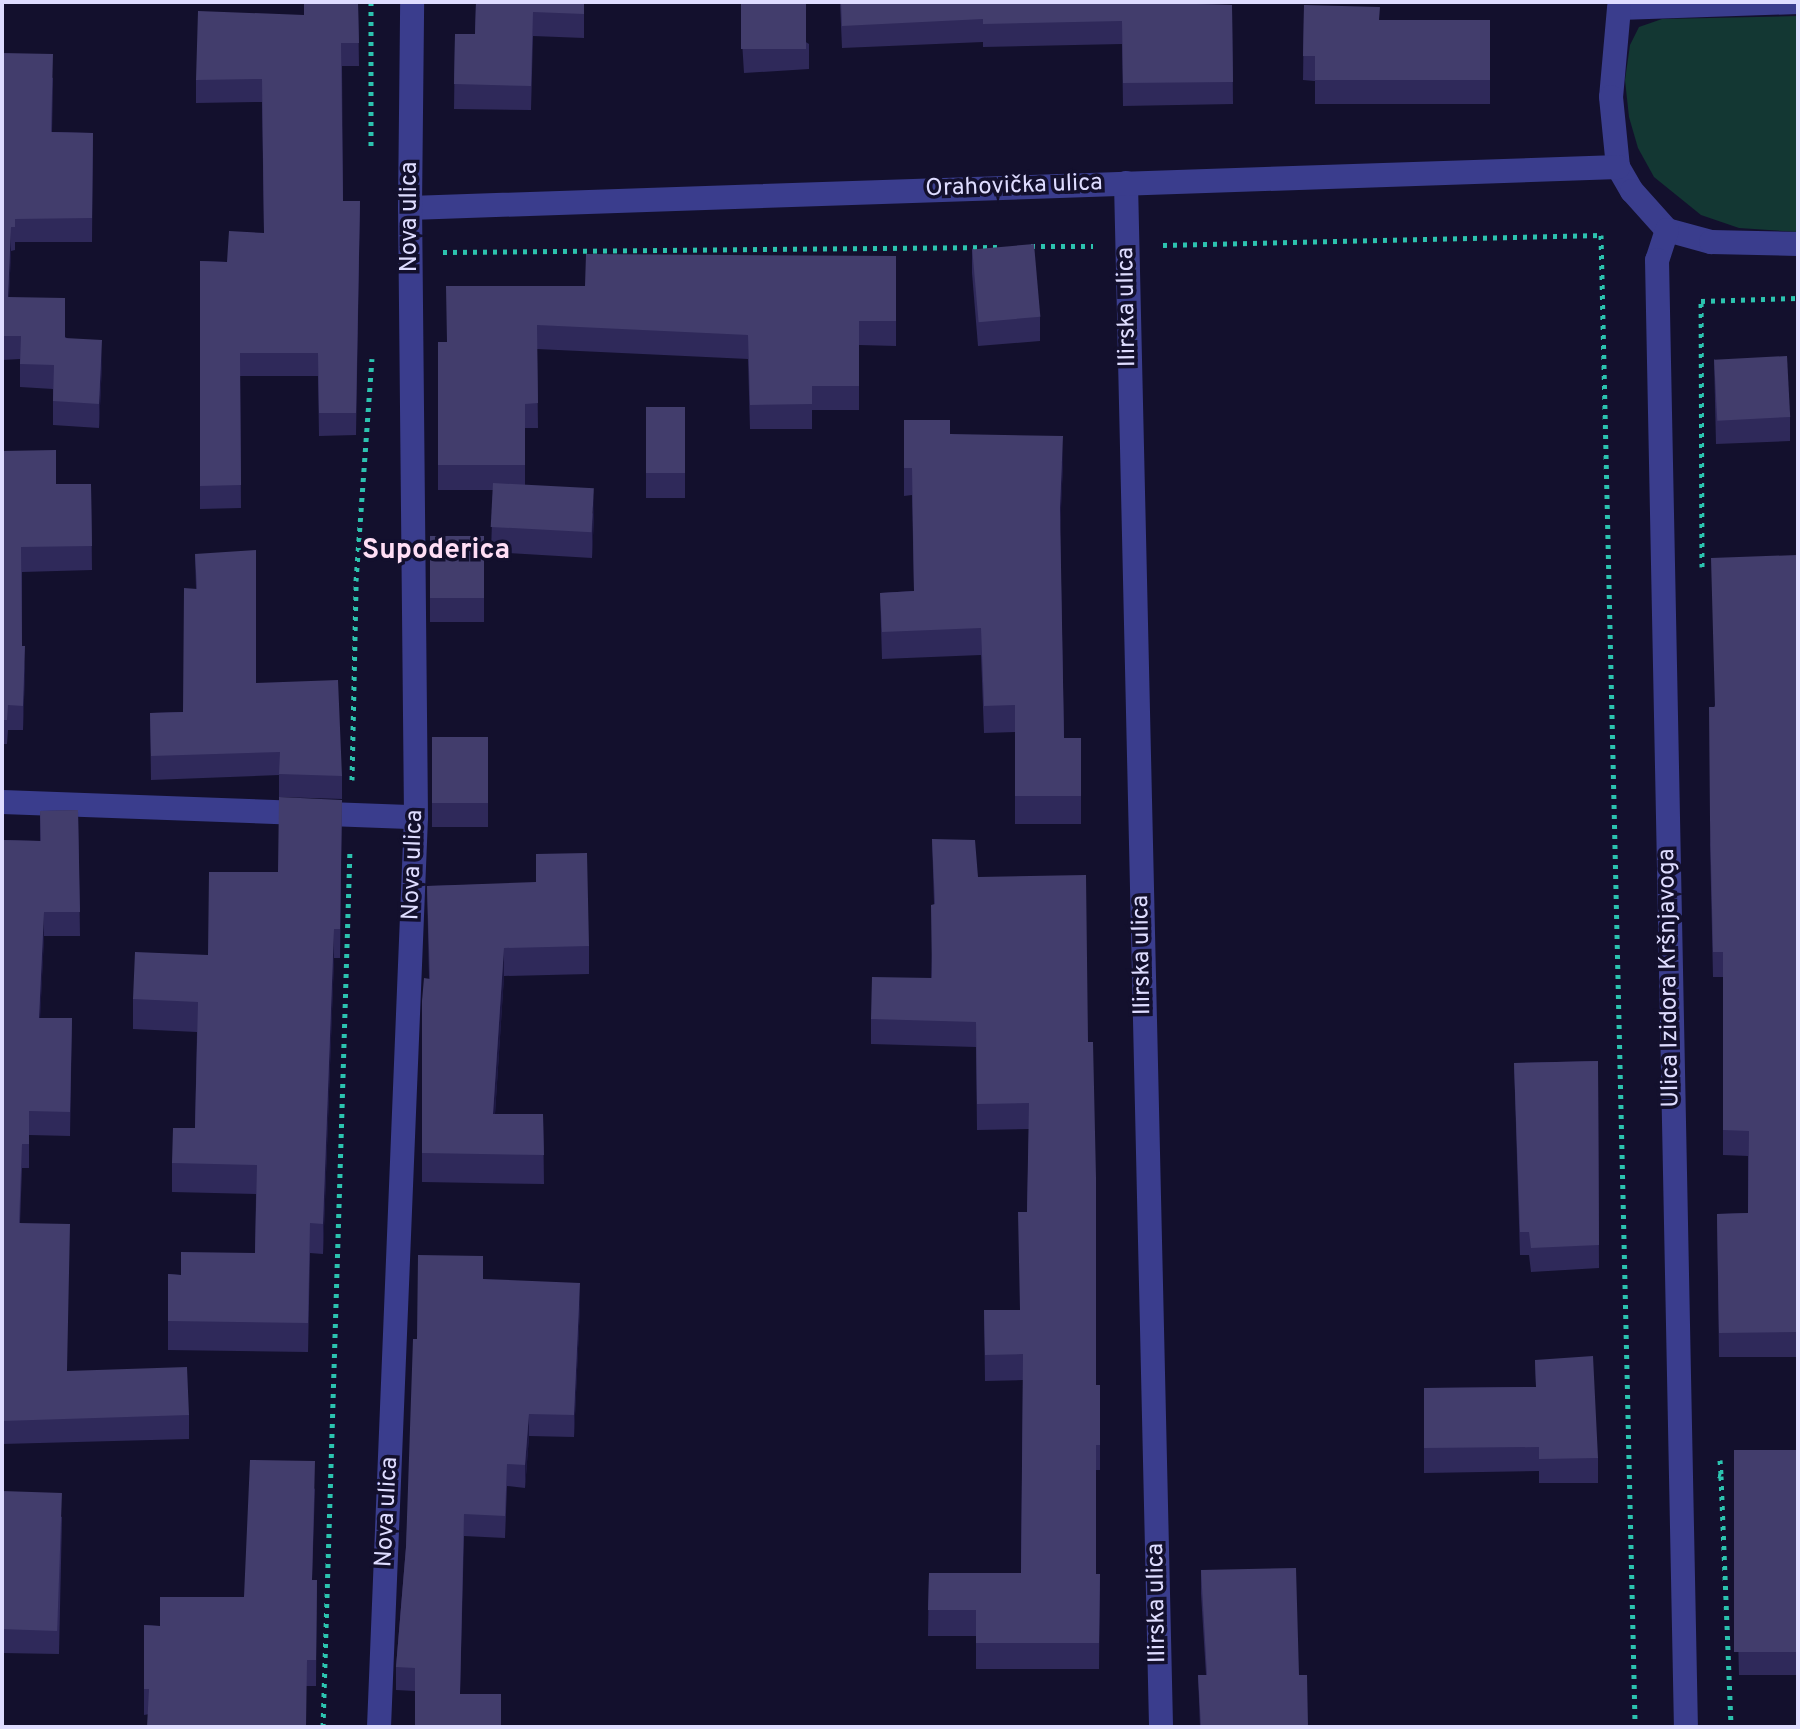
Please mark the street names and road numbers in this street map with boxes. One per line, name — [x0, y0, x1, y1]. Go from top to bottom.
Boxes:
street label: Nova ulica — [397, 162, 425, 272]
street label: Orahovička ulica — [925, 170, 1103, 204]
street label: Ilirska ulica — [1113, 247, 1143, 367]
street label: Nova ulica — [398, 809, 430, 921]
street label: Ulica Izidora Kršnjavoga — [1653, 848, 1687, 1108]
street label: Ilirska ulica — [1128, 895, 1158, 1015]
street label: Nova ulica — [371, 1456, 405, 1568]
street label: Ilirska ulica — [1143, 1543, 1173, 1663]

